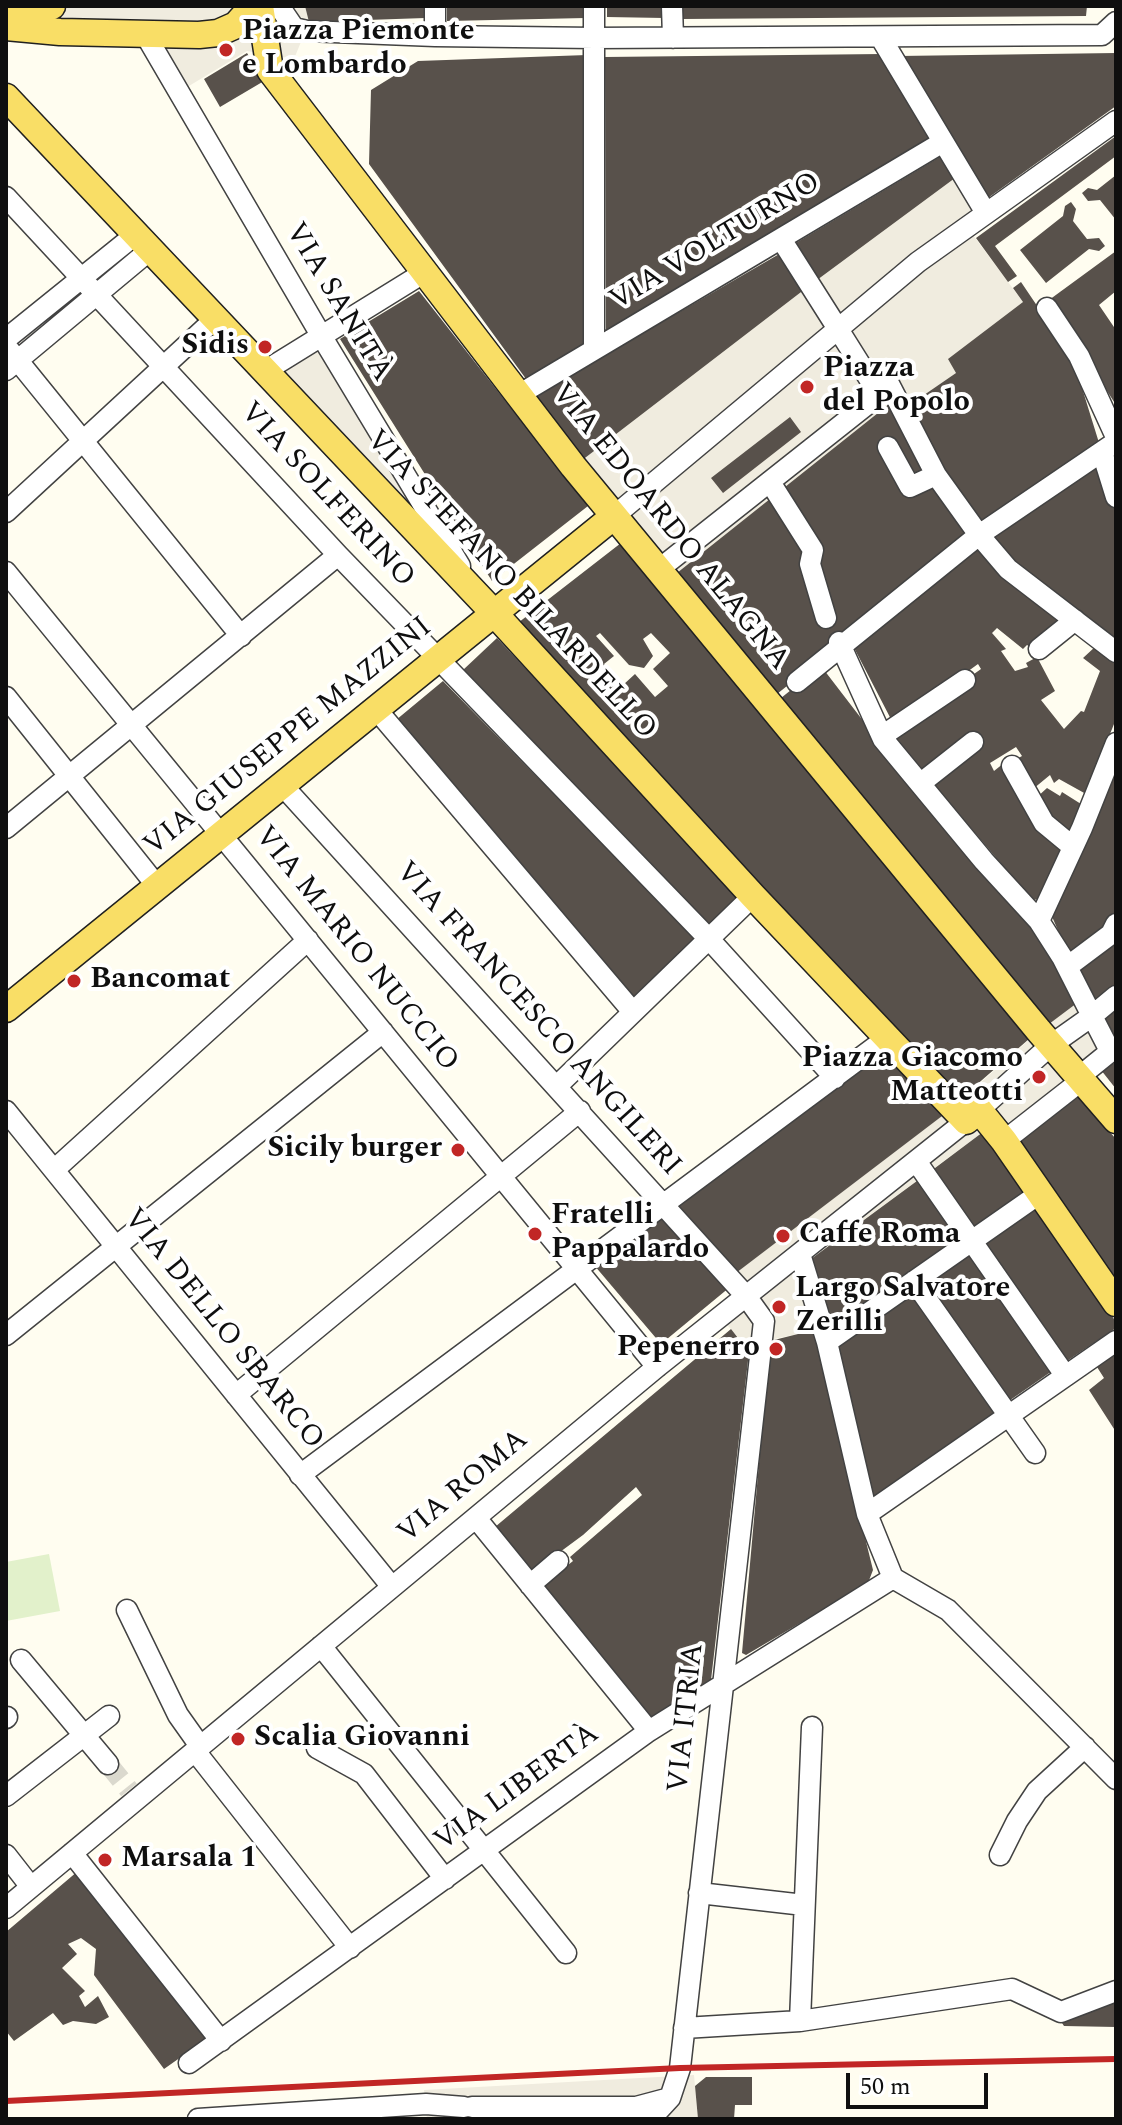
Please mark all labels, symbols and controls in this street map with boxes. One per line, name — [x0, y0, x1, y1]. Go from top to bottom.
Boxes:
place label: Piazza Piemonte e Lombardo — [242, 15, 475, 86]
marker: Piazza Piemonte e Lombardo — [217, 41, 235, 59]
street label: VIA VOLTURNO — [604, 166, 828, 320]
street label: VIA SANITÀ — [275, 217, 399, 389]
place label: Sidis — [181, 329, 249, 365]
marker: Sidis — [256, 338, 274, 356]
place label: Piazza del Popolo — [823, 352, 970, 422]
street label: VIA EDOARDO ALAGNA — [542, 377, 796, 679]
marker: Piazza del Popolo — [798, 378, 816, 396]
street label: VIA SOLFERINO — [231, 396, 421, 596]
street label: VIA STEFANO BILARDELLO — [357, 424, 663, 748]
street label: VIA GIUSEPPE MAZZINI — [138, 611, 440, 865]
street label: VIA MARIO NUCCIO — [245, 820, 465, 1080]
street label: VIA FRANCESCO ANGILERI — [386, 855, 688, 1185]
place label: Bancomat — [90, 963, 230, 999]
marker: Bancomat — [65, 972, 83, 990]
place label: Piazza Giacomo Matteotti — [802, 1042, 1023, 1112]
marker: Piazza Giacomo Matteotti — [1030, 1068, 1048, 1086]
place label: Sicily burger — [267, 1132, 442, 1168]
marker: Sicily burger — [449, 1141, 467, 1159]
place label: Fratelli Pappalardo — [551, 1199, 709, 1270]
street label: VIA DELLO SBARCO — [114, 1202, 330, 1458]
place label: Caffe Roma — [799, 1218, 961, 1254]
marker: Fratelli Pappalardo — [526, 1225, 544, 1243]
marker: Caffe Roma — [774, 1227, 792, 1245]
place label: Largo Salvatore Zerilli — [795, 1272, 1010, 1342]
marker: Largo Salvatore Zerilli — [770, 1298, 788, 1316]
place label: Pepenerro — [617, 1331, 760, 1367]
marker: Pepenerro — [767, 1340, 785, 1358]
street label: VIA ROMA — [392, 1423, 536, 1553]
street label: VIA ITRIA — [662, 1642, 714, 1794]
street label: VIA LIBERTÀ — [429, 1717, 607, 1861]
place label: Scalia Giovanni — [254, 1721, 470, 1757]
marker: Scalia Giovanni — [229, 1730, 247, 1748]
place label: Marsala 1 — [121, 1842, 257, 1878]
marker: Marsala 1 — [96, 1851, 114, 1869]
scale bar — [850, 2057, 992, 2107]
text: 50 m — [860, 2069, 911, 2105]

